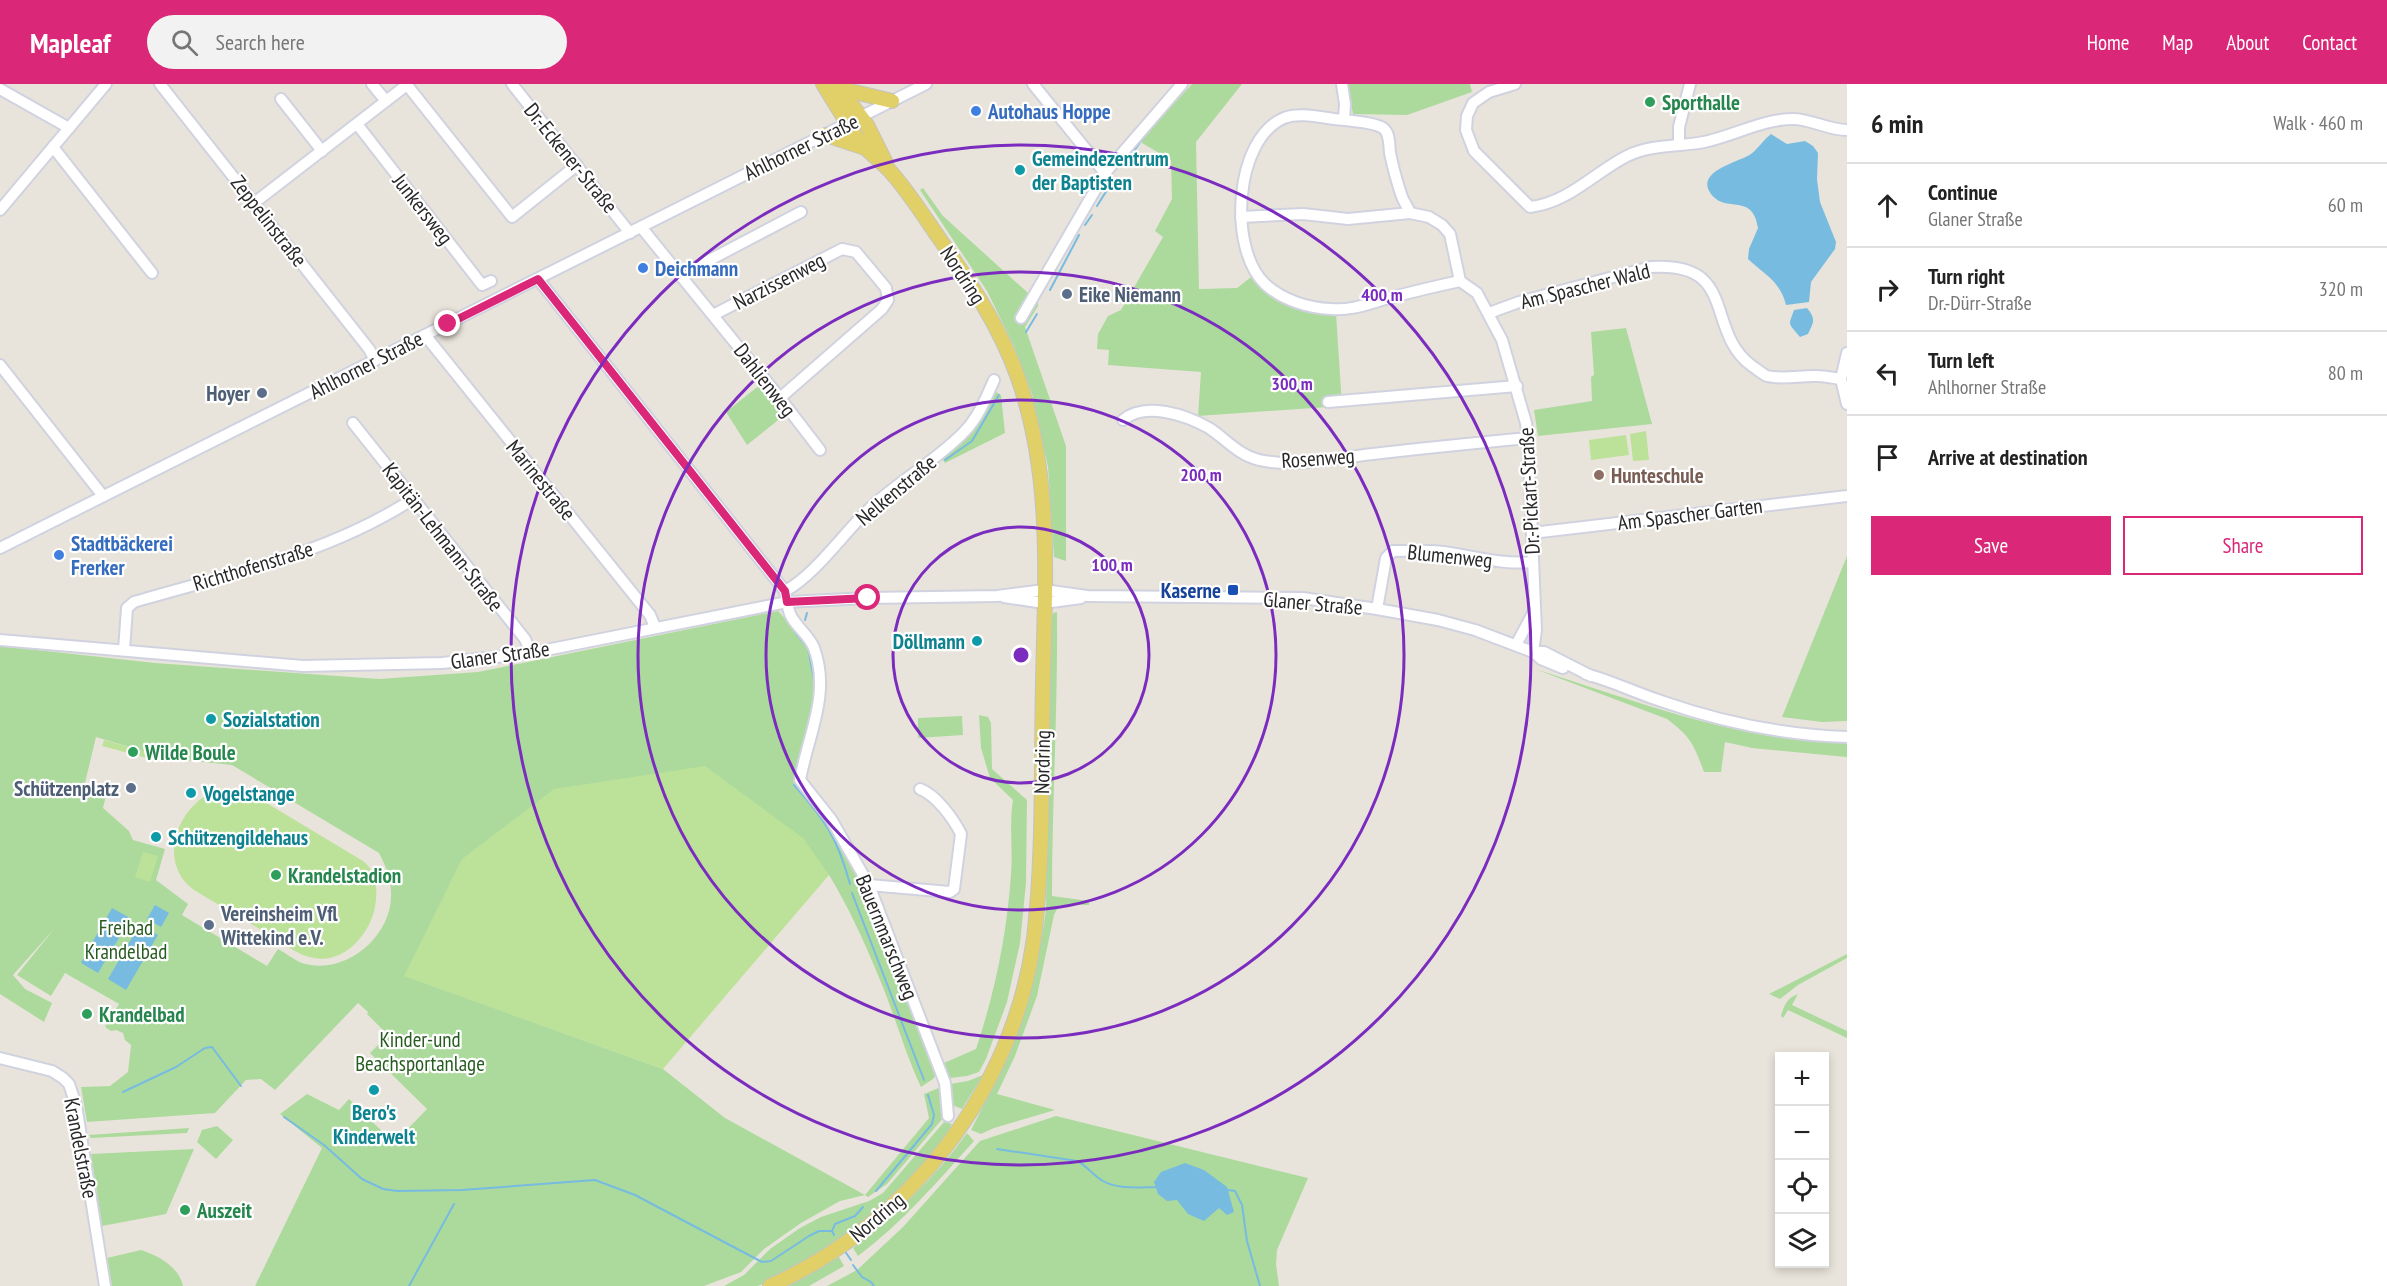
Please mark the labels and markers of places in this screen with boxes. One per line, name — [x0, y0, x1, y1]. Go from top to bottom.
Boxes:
place label: Sporthalle — [1662, 89, 1740, 116]
marker: Sporthalle — [1643, 95, 1657, 109]
place label: Autohaus Hoppe — [987, 98, 1111, 125]
marker: Autohaus Hoppe — [969, 104, 983, 118]
place label: Gemeindezentrum der Baptisten — [1032, 145, 1169, 196]
marker: Gemeindezentrum der Baptisten — [1013, 163, 1027, 177]
place label: Deichmann — [655, 255, 738, 282]
marker: Deichmann — [636, 261, 650, 275]
place label: Eike Niemann — [1079, 281, 1181, 308]
marker: Eike Niemann — [1060, 287, 1074, 301]
place label: Hoyer — [206, 380, 251, 407]
marker: Hoyer — [255, 386, 269, 400]
place label: Hunteschule — [1611, 462, 1704, 489]
marker: Hunteschule — [1592, 468, 1606, 482]
place label: Stadtbäckerei Frerker — [71, 530, 173, 581]
marker: Stadtbäckerei Frerker — [52, 548, 66, 562]
place label: Kaserne — [1161, 577, 1221, 604]
marker: Kaserne — [1226, 583, 1240, 597]
place label: Döllmann — [893, 628, 965, 655]
marker: Döllmann — [970, 634, 984, 648]
centre of rings — [1011, 645, 1031, 665]
place label: Sozialstation — [223, 706, 320, 733]
marker: Sozialstation — [204, 712, 218, 726]
place label: Wilde Boule — [144, 739, 236, 766]
marker: Wilde Boule — [126, 745, 140, 759]
place label: Schützenplatz — [14, 775, 119, 802]
place label: Vogelstange — [202, 780, 295, 807]
marker: Schützenplatz — [124, 781, 138, 795]
marker: Vogelstange — [184, 786, 198, 800]
place label: Schützengildehaus — [168, 824, 308, 851]
marker: Schützengildehaus — [149, 830, 163, 844]
place label: Krandelstadion — [288, 862, 401, 889]
marker: Krandelstadion — [269, 868, 283, 882]
place label: Vereinsheim Vfl Wittekind e.V. — [220, 900, 338, 951]
marker: Vereinsheim Vfl Wittekind e.V. — [202, 918, 216, 932]
place label: Krandelbad — [99, 1001, 185, 1028]
marker: Krandelbad — [80, 1007, 94, 1021]
marker: Bero's Kinderwelt — [367, 1083, 381, 1097]
place label: Bero's Kinderwelt — [333, 1099, 415, 1150]
place label: Auszeit — [196, 1197, 252, 1224]
marker: Auszeit — [178, 1203, 192, 1217]

